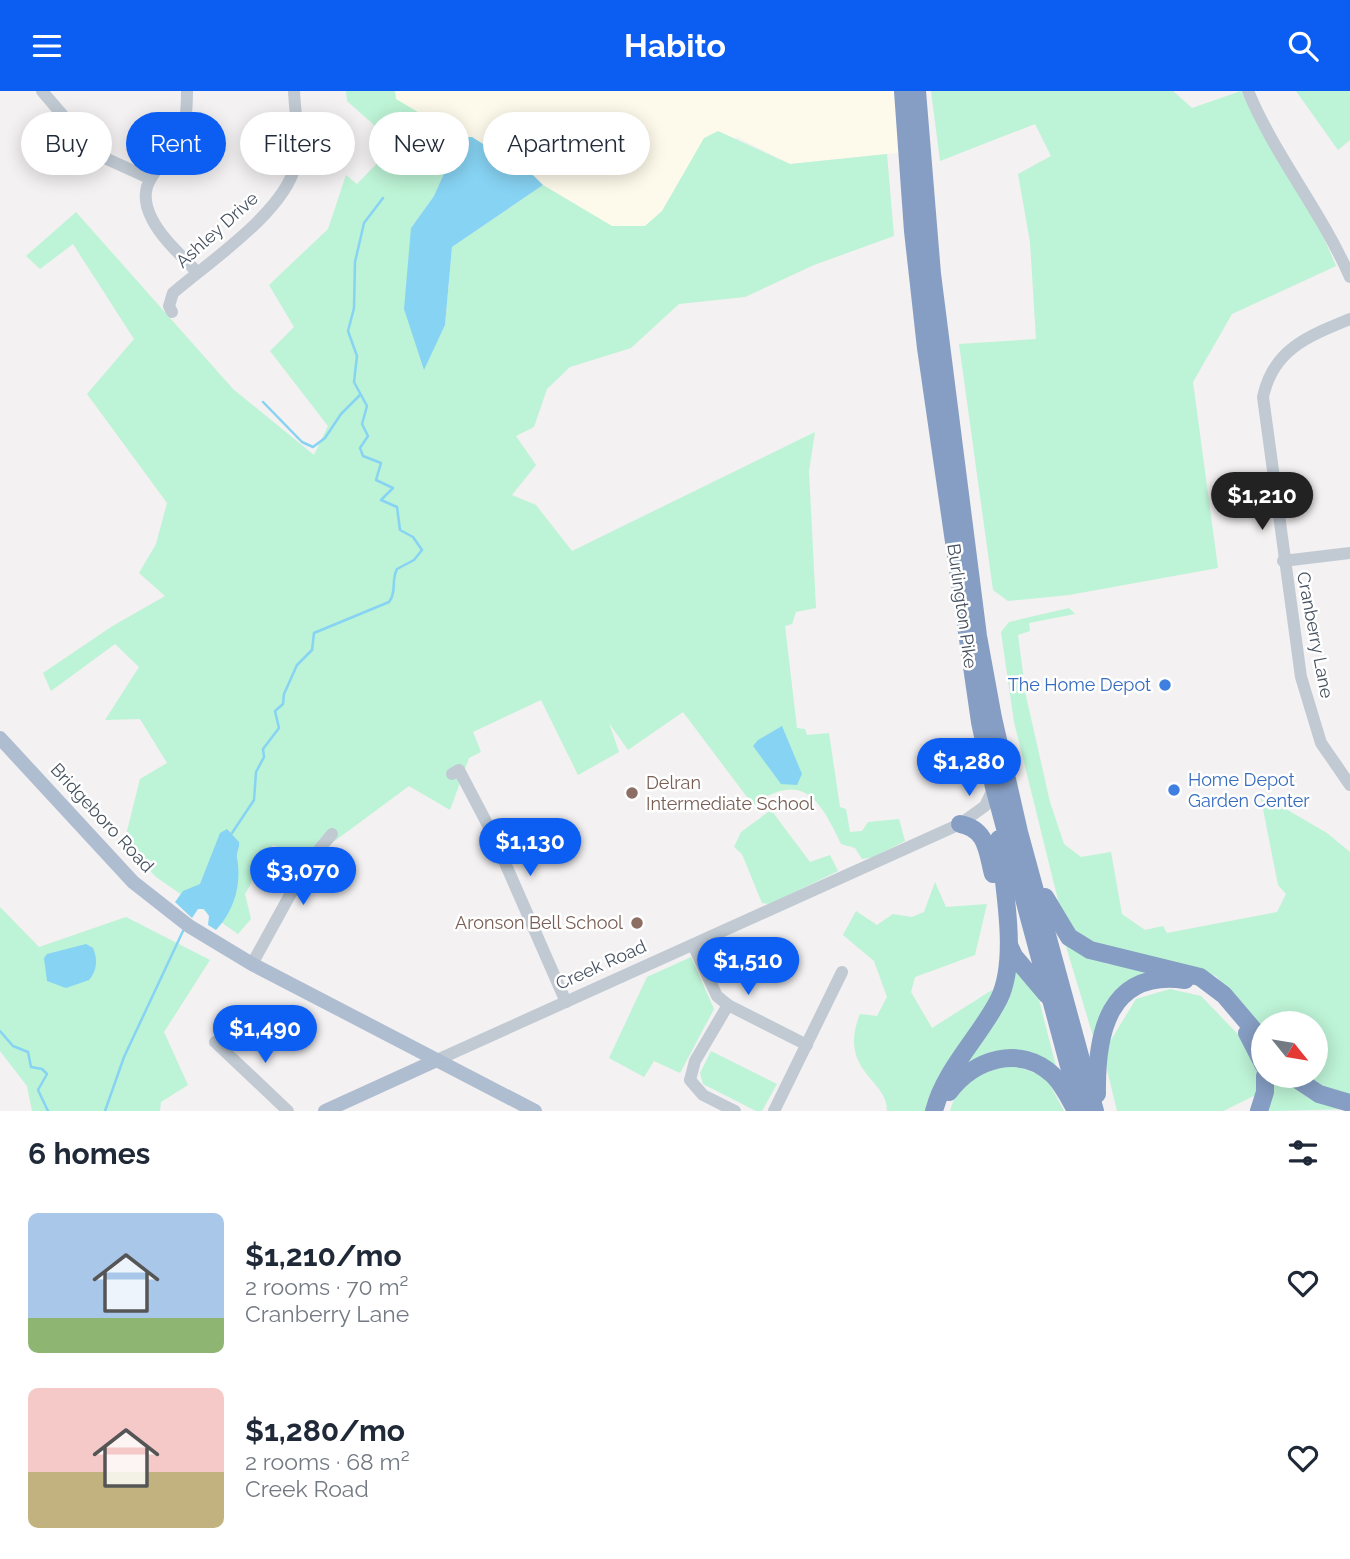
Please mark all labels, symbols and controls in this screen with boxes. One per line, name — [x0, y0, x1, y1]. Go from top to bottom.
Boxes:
icon: menu — [28, 27, 66, 65]
text: Habito — [624, 27, 726, 64]
icon: search — [1284, 27, 1322, 65]
chip: Buy — [21, 112, 112, 175]
chip: Rent — [126, 112, 226, 175]
chip: Filters — [240, 112, 355, 175]
chip: New — [369, 112, 469, 175]
chip: Apartment — [483, 112, 650, 175]
street label: Ashley Drive — [171, 187, 262, 272]
pin: $1,210 — [1205, 473, 1319, 532]
text: $1,210 — [1227, 481, 1297, 508]
street label: Burlington Pike — [943, 542, 982, 670]
street label: Cranberry Lane — [1293, 570, 1338, 700]
place label: The Home Depot — [1008, 674, 1151, 695]
marker: The Home Depot — [1157, 677, 1173, 693]
pin: $1,280 — [912, 739, 1026, 798]
text: $1,280 — [933, 747, 1005, 774]
street label: Bridgeboro Road — [46, 759, 158, 877]
place label: Home Depot Garden Center — [1188, 769, 1310, 811]
place label: Delran Intermediate School — [646, 772, 814, 814]
marker: Home Depot Garden Center — [1166, 782, 1182, 798]
marker: Delran Intermediate School — [624, 785, 640, 801]
pin: $1,130 — [473, 819, 587, 878]
text: $1,130 — [495, 827, 565, 854]
pin: $3,070 — [246, 847, 360, 907]
text: $3,070 — [266, 856, 340, 883]
place label: Aronson Bell School — [455, 912, 623, 933]
marker: Aronson Bell School — [629, 915, 645, 931]
street label: Creek Road — [552, 935, 649, 994]
pin: $1,510 — [691, 937, 805, 997]
text: $1,510 — [713, 946, 783, 973]
pin: $1,490 — [208, 1005, 322, 1065]
north arrow — [1251, 1011, 1328, 1089]
map controls — [1251, 1011, 1328, 1088]
text: $1,490 — [229, 1014, 301, 1041]
icon: filters — [1284, 1134, 1322, 1172]
text: 6 homes — [28, 1136, 150, 1171]
text: $1,210/mo — [245, 1238, 402, 1273]
icon: home — [84, 1241, 168, 1325]
icon: heart — [1284, 1264, 1322, 1302]
text: 2 rooms · 70 m² — [245, 1273, 408, 1300]
text: Cranberry Lane — [245, 1300, 409, 1327]
text: $1,280/mo — [245, 1413, 405, 1448]
icon: home — [84, 1416, 168, 1500]
icon: heart — [1284, 1439, 1322, 1477]
text: 2 rooms · 68 m² — [245, 1448, 410, 1475]
text: Creek Road — [245, 1475, 369, 1502]

